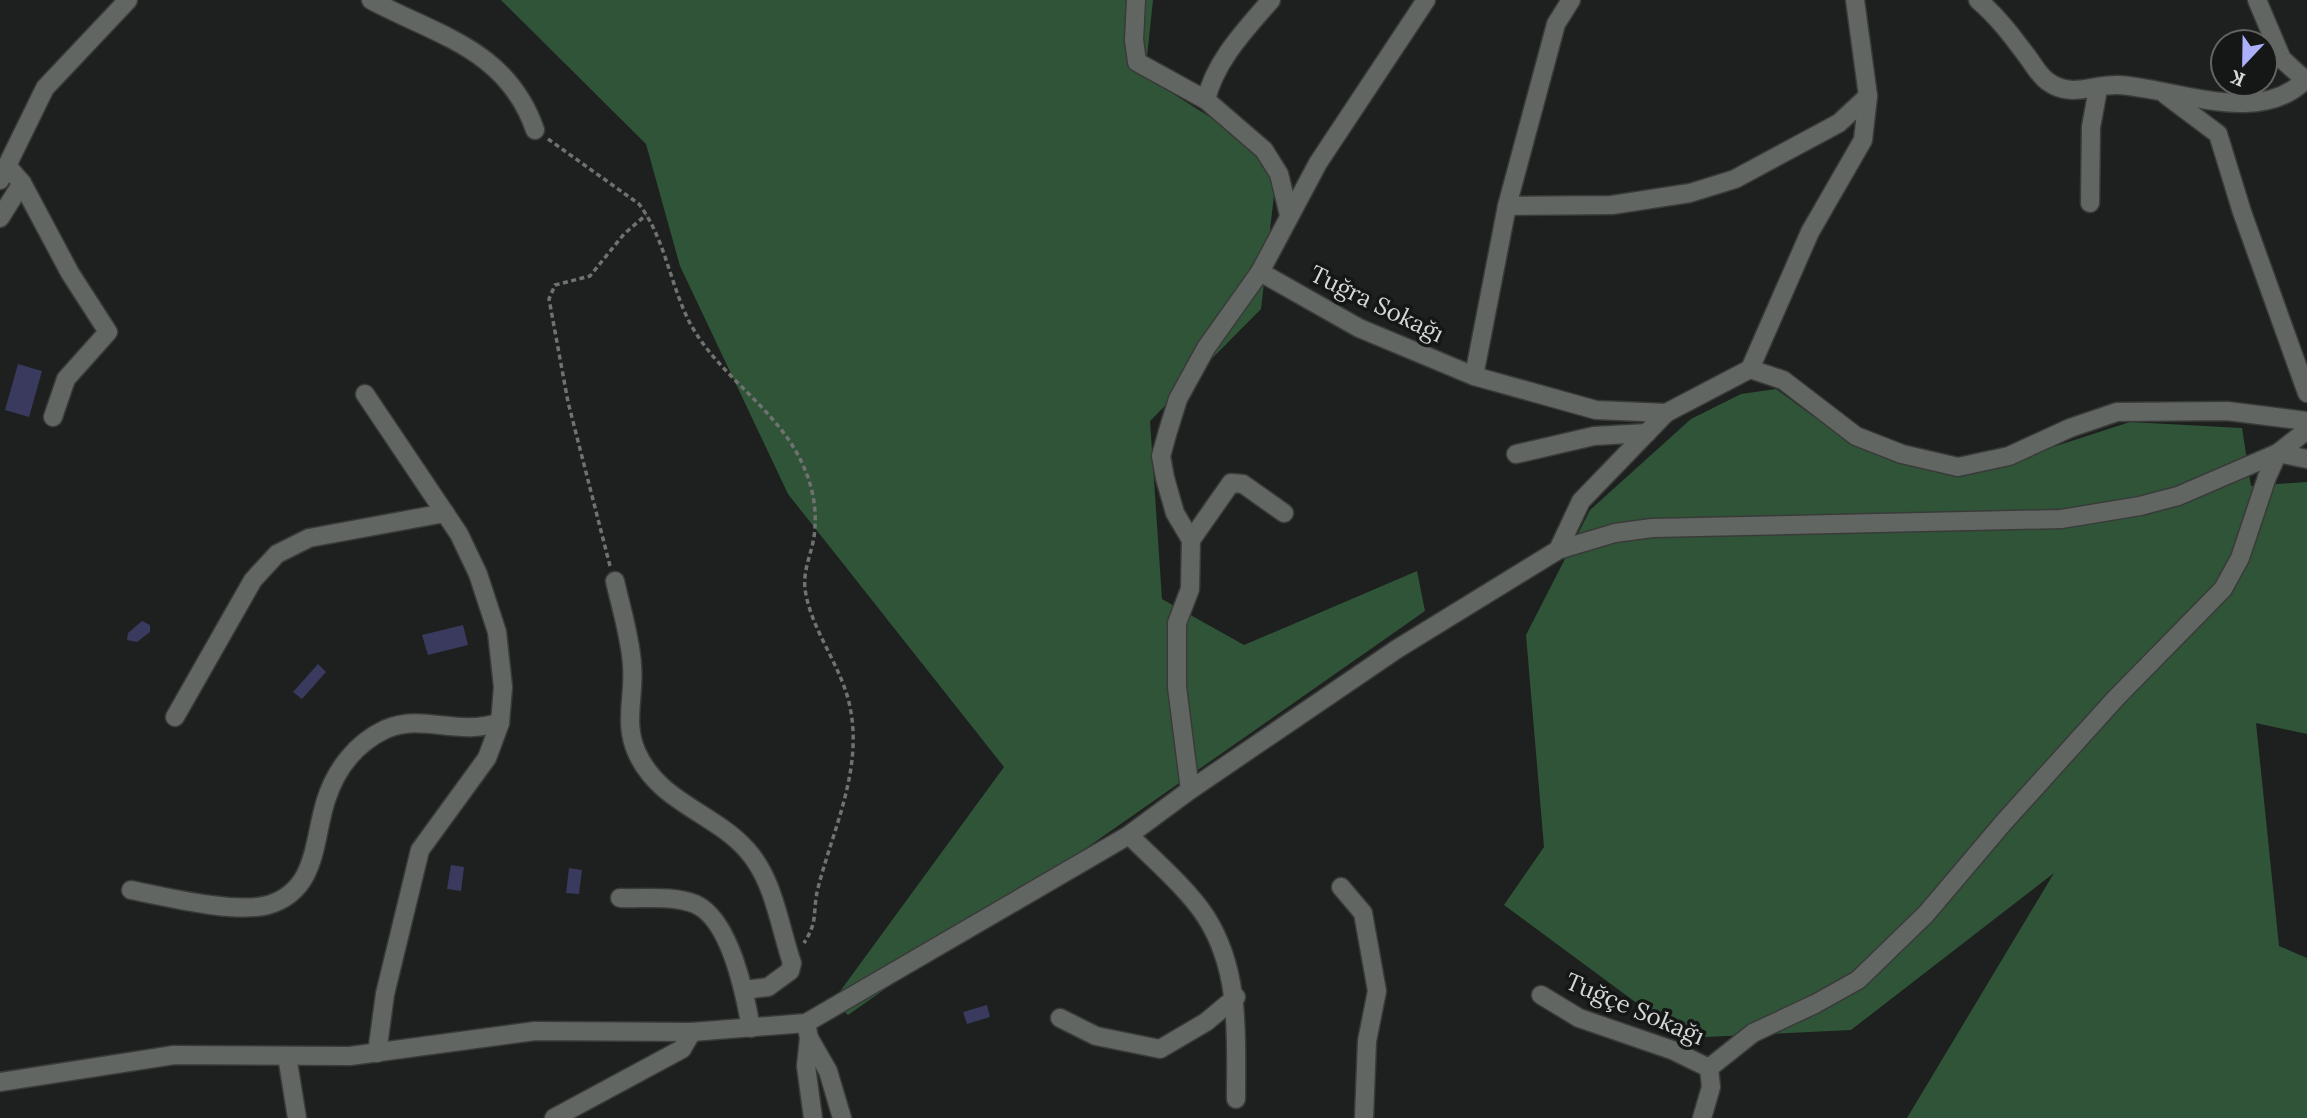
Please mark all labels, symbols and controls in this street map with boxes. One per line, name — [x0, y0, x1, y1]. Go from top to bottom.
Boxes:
north arrow — [2209, 28, 2279, 98]
text: K — [2226, 65, 2248, 92]
street label: Tuğra Sokağı — [1305, 258, 1449, 349]
street label: Tuğçe Sokağı — [1561, 965, 1709, 1052]

